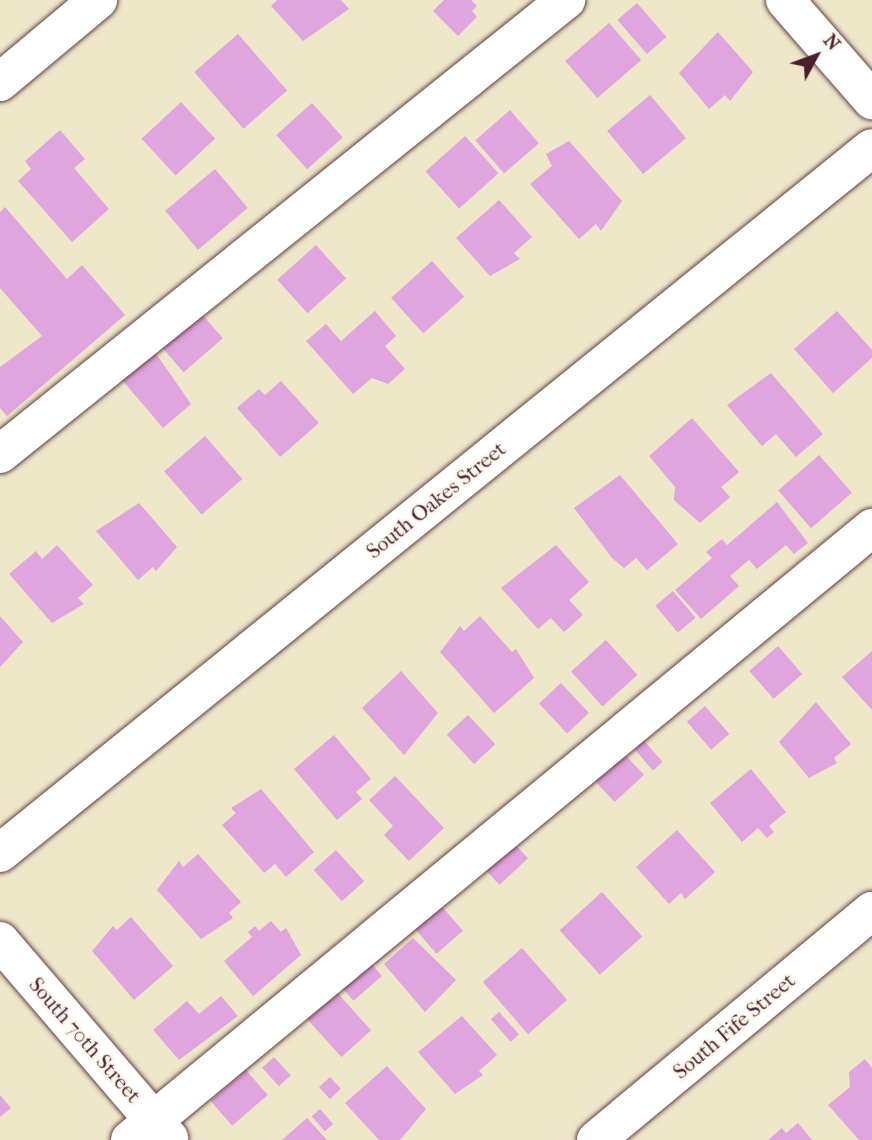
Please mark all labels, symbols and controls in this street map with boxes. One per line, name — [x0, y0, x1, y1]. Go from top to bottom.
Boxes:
north arrow — [781, 21, 851, 91]
text: N — [819, 30, 845, 55]
street label: South Oakes Street — [361, 436, 511, 564]
street label: South Fife Street — [668, 968, 800, 1084]
street label: South 70th Street — [24, 972, 146, 1108]

